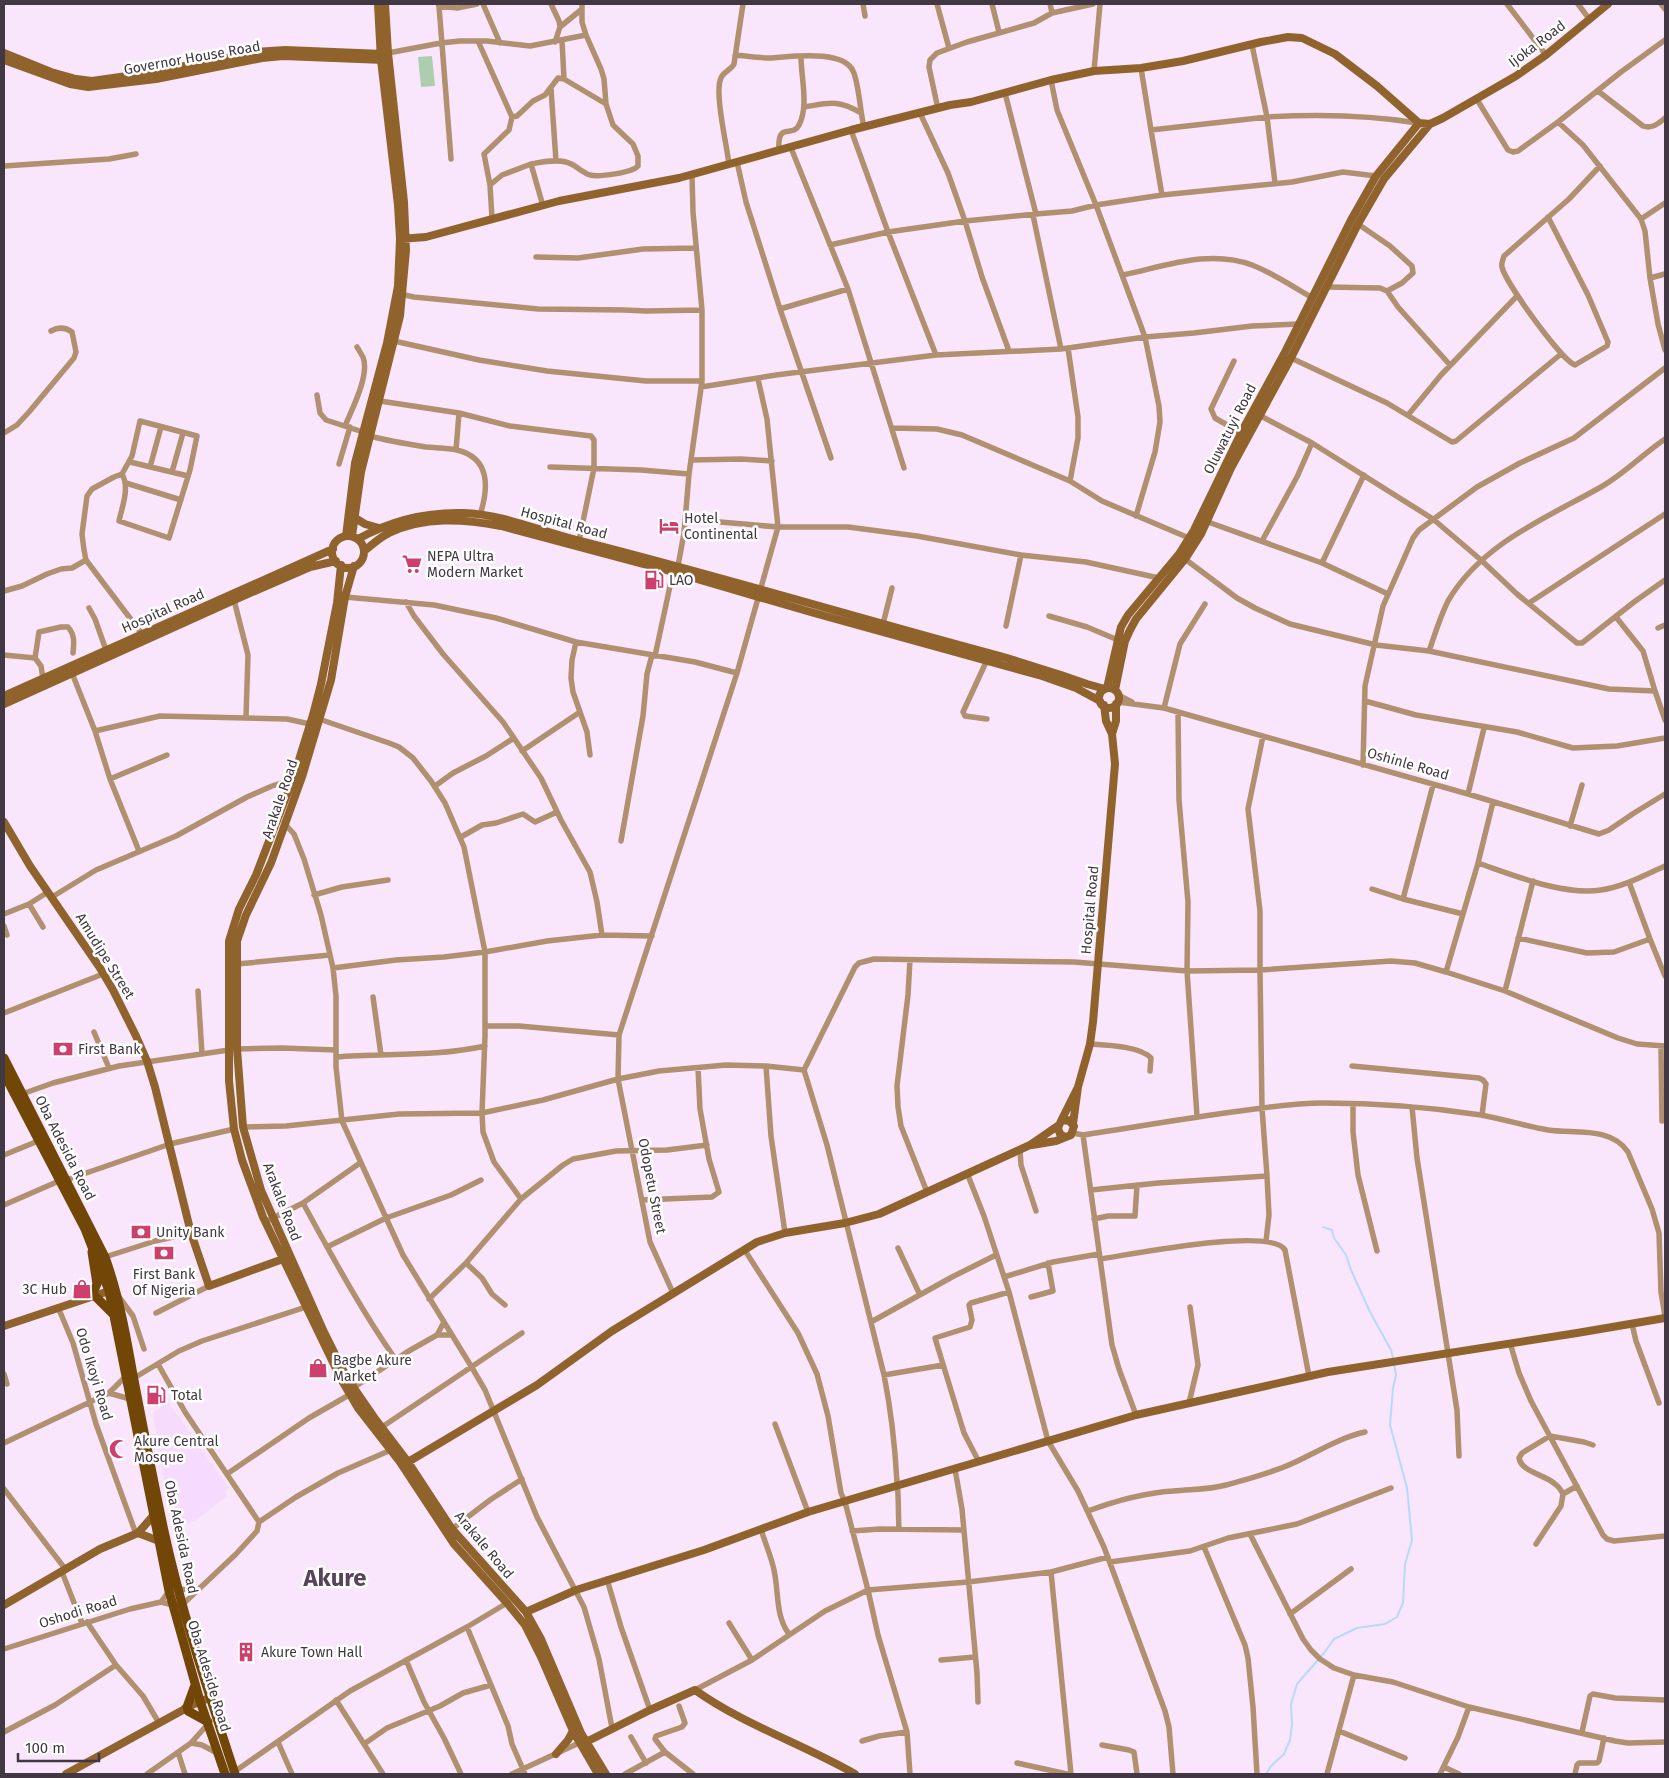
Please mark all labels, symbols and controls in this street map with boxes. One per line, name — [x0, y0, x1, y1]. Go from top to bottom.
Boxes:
street label: Ijoka Road — [1505, 17, 1569, 71]
street label: Governor House Road — [122, 38, 262, 78]
street label: Oluwatuyi Road — [1200, 381, 1260, 477]
street label: Hospital Road — [519, 503, 609, 543]
place label: Hotel Continental — [684, 510, 758, 543]
hotel icon: Hotel Continental — [658, 515, 680, 537]
place label: NEPA Ultra Modern Market — [427, 548, 524, 581]
supermarket icon: NEPA Ultra Modern Market — [401, 553, 423, 575]
fuel station icon: LAO — [643, 569, 665, 591]
place label: LAO — [669, 572, 694, 589]
street label: Hospital Road — [119, 585, 207, 637]
street label: Oshinle Road — [1365, 744, 1451, 784]
street label: Arakale Road — [259, 757, 301, 841]
street label: Hospital Road — [1078, 865, 1102, 955]
street label: Amudipe Street — [72, 910, 139, 1003]
bank icon: First Bank — [52, 1038, 74, 1060]
place label: First Bank — [78, 1041, 141, 1058]
street label: Oba Adesida Road — [31, 1093, 99, 1203]
street label: Odopetu Street — [634, 1137, 670, 1236]
street label: Arakale Road — [259, 1160, 305, 1244]
bank icon: Unity Bank — [130, 1221, 152, 1243]
place label: Unity Bank — [156, 1224, 225, 1241]
bank icon: First Bank Of Nigeria — [153, 1242, 175, 1264]
place label: First Bank Of Nigeria — [132, 1266, 196, 1299]
shop icon: 3C Hub — [71, 1278, 93, 1300]
place label: 3C Hub — [22, 1281, 67, 1298]
street label: Odo Ikoyi Road — [72, 1326, 116, 1422]
place label: Bagbe Akure Market — [333, 1352, 412, 1385]
shop icon: Bagbe Akure Market — [307, 1357, 329, 1379]
fuel station icon: Total — [145, 1384, 167, 1406]
place label: Total — [171, 1387, 202, 1404]
place label: Akure Central Mosque — [134, 1433, 219, 1466]
mosque icon: Akure Central Mosque — [108, 1438, 130, 1460]
street label: Oba Adesida Road — [161, 1479, 201, 1595]
street label: Arakale Road — [451, 1508, 517, 1582]
district label: Akure — [302, 1564, 367, 1592]
street label: Oshodi Road — [37, 1592, 119, 1632]
street label: Oba Adeside Road — [184, 1618, 234, 1734]
building icon: Akure Town Hall — [235, 1641, 257, 1663]
place label: Akure Town Hall — [261, 1644, 362, 1661]
scale bar — [18, 1730, 99, 1762]
text: 100 m — [25, 1739, 65, 1757]

